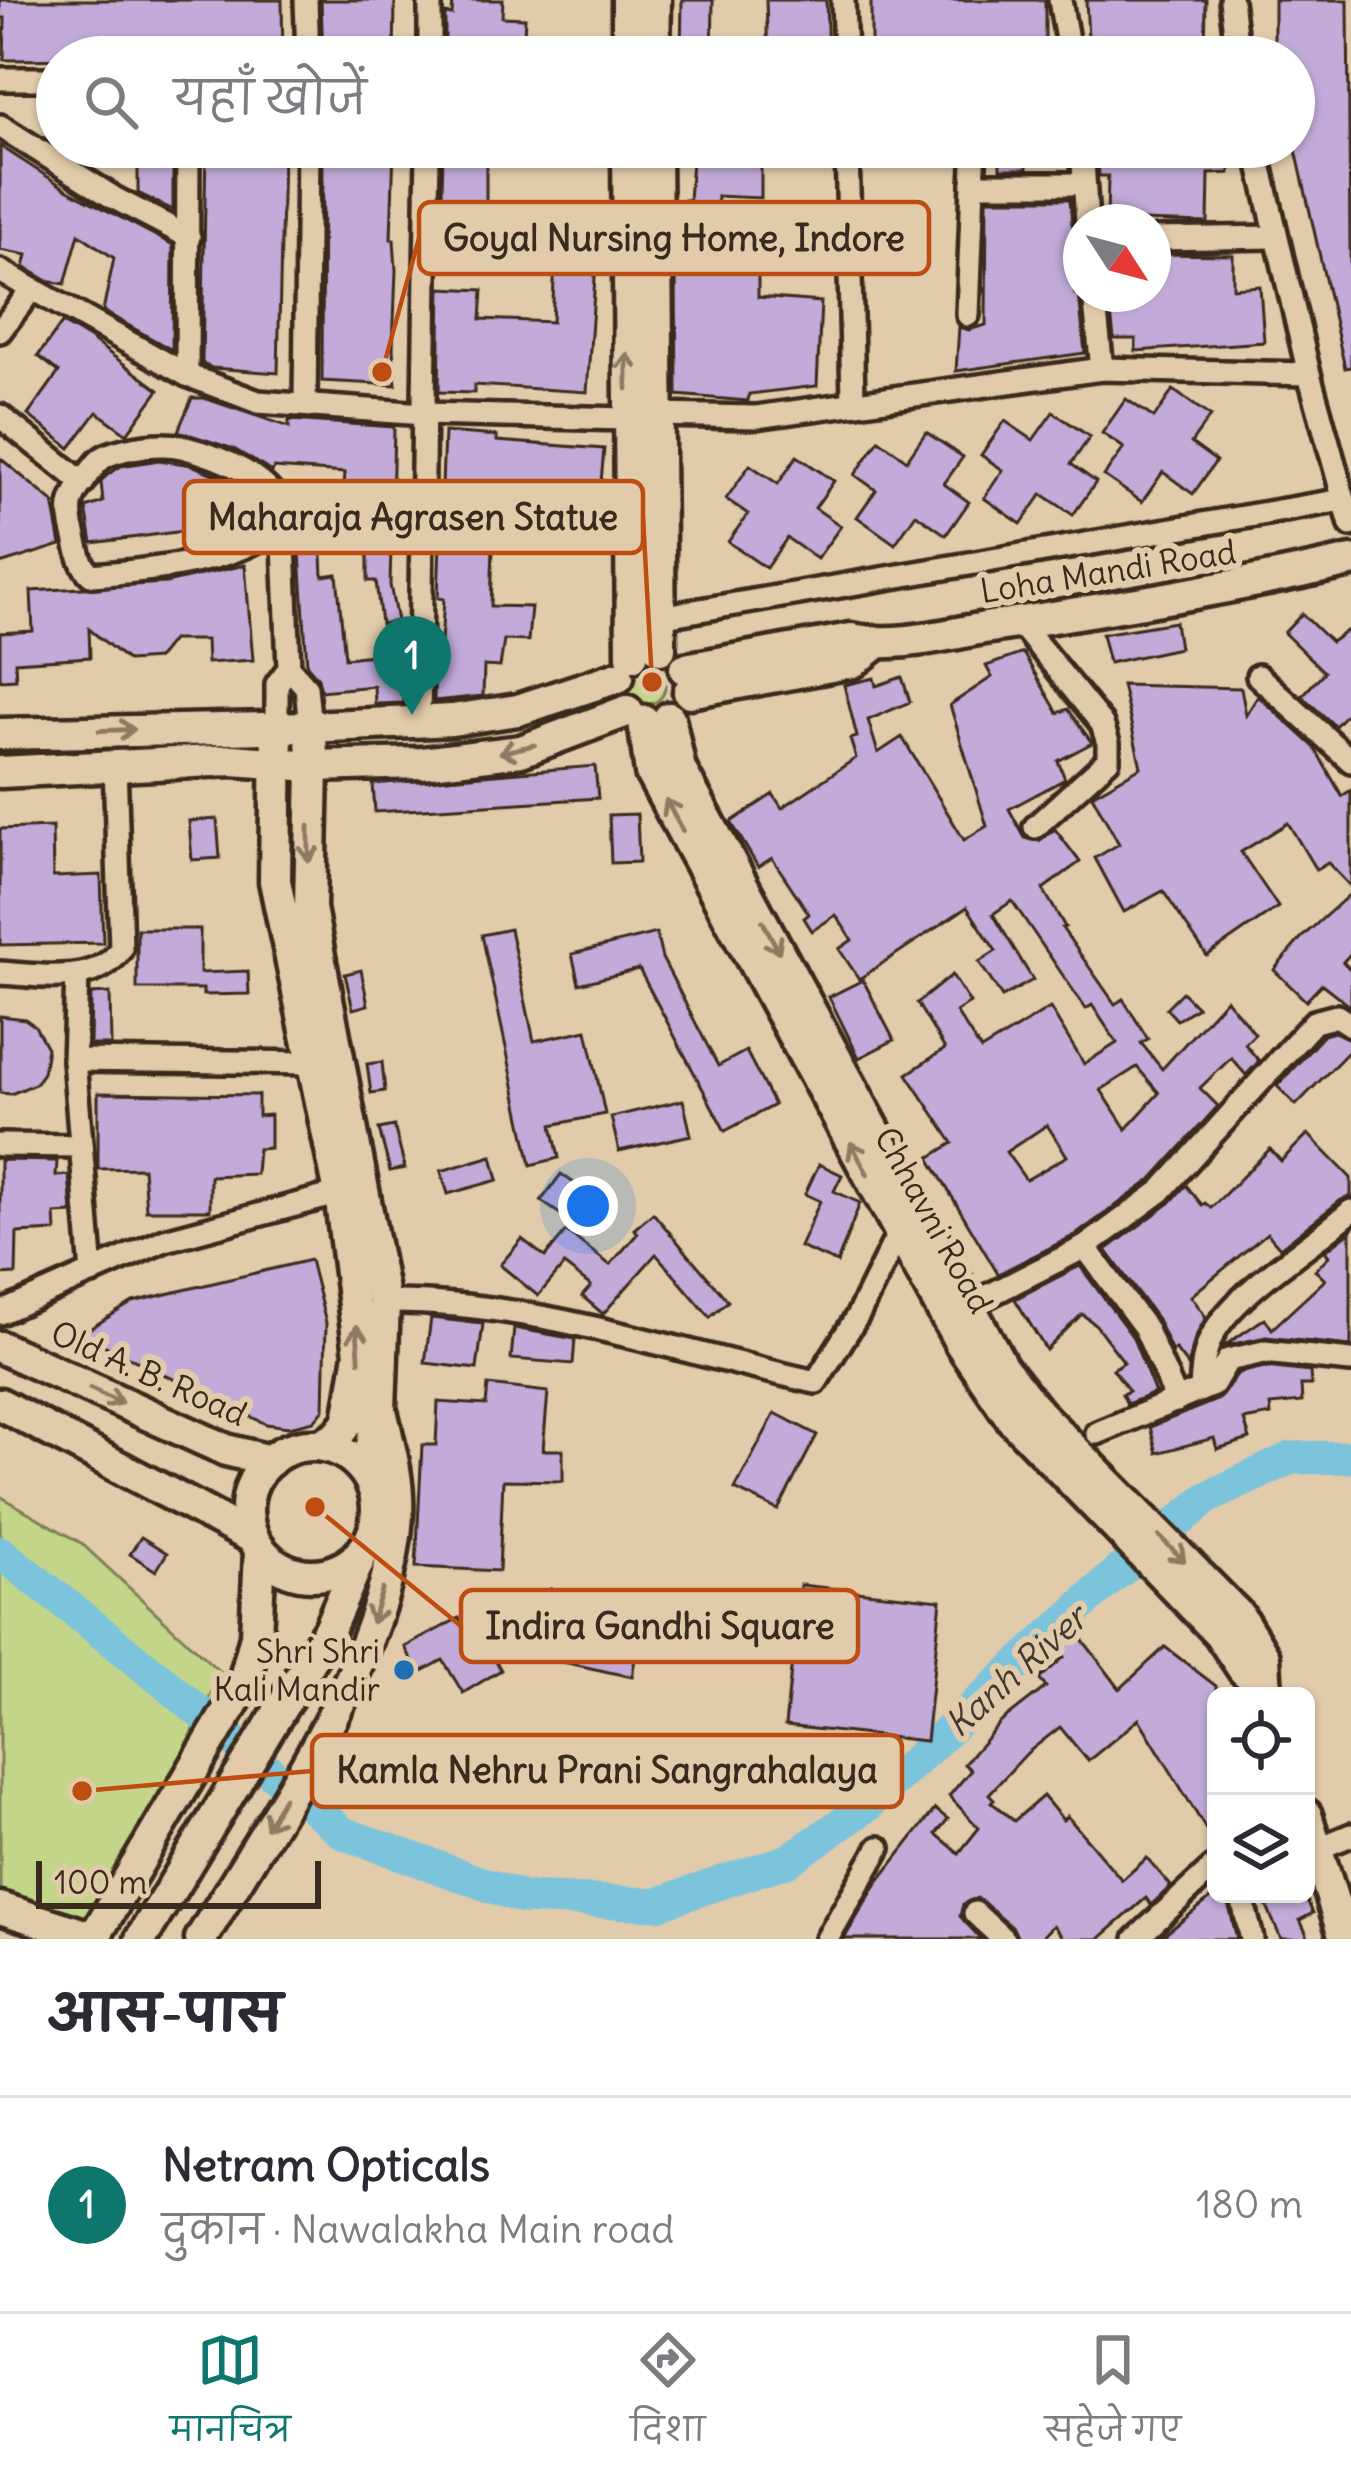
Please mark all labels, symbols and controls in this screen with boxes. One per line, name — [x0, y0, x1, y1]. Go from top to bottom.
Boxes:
search box — [36, 36, 1315, 168]
icon: search — [78, 69, 144, 135]
text: यहाँ खोजें — [174, 70, 367, 126]
callout: Goyal Nursing Home, Indore — [419, 202, 929, 274]
north arrow — [1063, 204, 1171, 312]
text: Goyal Nursing Home, Indore — [443, 216, 905, 261]
one-way arrow — [616, 352, 638, 391]
callout: Maharaja Agrasen Statue — [184, 481, 643, 553]
text: Maharaja Agrasen Statue — [208, 495, 618, 540]
street label: Loha Mandi Road — [977, 530, 1239, 612]
pin: 1 — [373, 616, 451, 715]
one-way arrow — [97, 719, 136, 742]
one-way arrow — [499, 739, 537, 762]
one-way arrow — [662, 799, 685, 834]
one-way arrow — [298, 824, 320, 863]
one-way arrow — [760, 919, 783, 954]
street label: Chhavni Road — [866, 1120, 1002, 1320]
one-way arrow — [847, 1142, 870, 1177]
your location — [558, 1176, 618, 1236]
street label: Old A. B. Road — [45, 1311, 253, 1435]
one-way arrow — [346, 1324, 369, 1363]
one-way arrow — [87, 1386, 123, 1408]
one-way arrow — [1157, 1534, 1185, 1563]
one-way arrow — [364, 1586, 386, 1624]
callout: Indira Gandhi Square — [461, 1590, 858, 1662]
water label: Kanh River — [936, 1593, 1099, 1746]
text: Indira Gandhi Square — [485, 1604, 835, 1649]
place label: Shri Shri Kali Mandir — [214, 1630, 380, 1710]
marker: Shri Shri Kali Mandir — [391, 1657, 417, 1683]
map controls — [1207, 1687, 1315, 1903]
button: locate — [1207, 1687, 1315, 1795]
callout: Kamla Nehru Prani Sangrahalaya — [312, 1735, 902, 1807]
text: Kamla Nehru Prani Sangrahalaya — [336, 1748, 878, 1793]
one-way arrow — [263, 1795, 287, 1829]
button: layers — [1207, 1795, 1315, 1903]
scale bar — [36, 1855, 321, 1908]
text: 100 m — [54, 1861, 147, 1903]
text: आस-पास — [48, 1981, 282, 2045]
text: Netram Opticals — [162, 2137, 490, 2193]
text: 1 — [79, 2180, 95, 2229]
text: 180 m — [1196, 2180, 1303, 2229]
text: दुकान · Nawalakha Main road — [162, 2205, 674, 2254]
tab: मानचित्र — [170, 2327, 291, 2466]
tab: दिशा — [630, 2327, 705, 2466]
tab: सहेजे गए — [1045, 2327, 1181, 2466]

